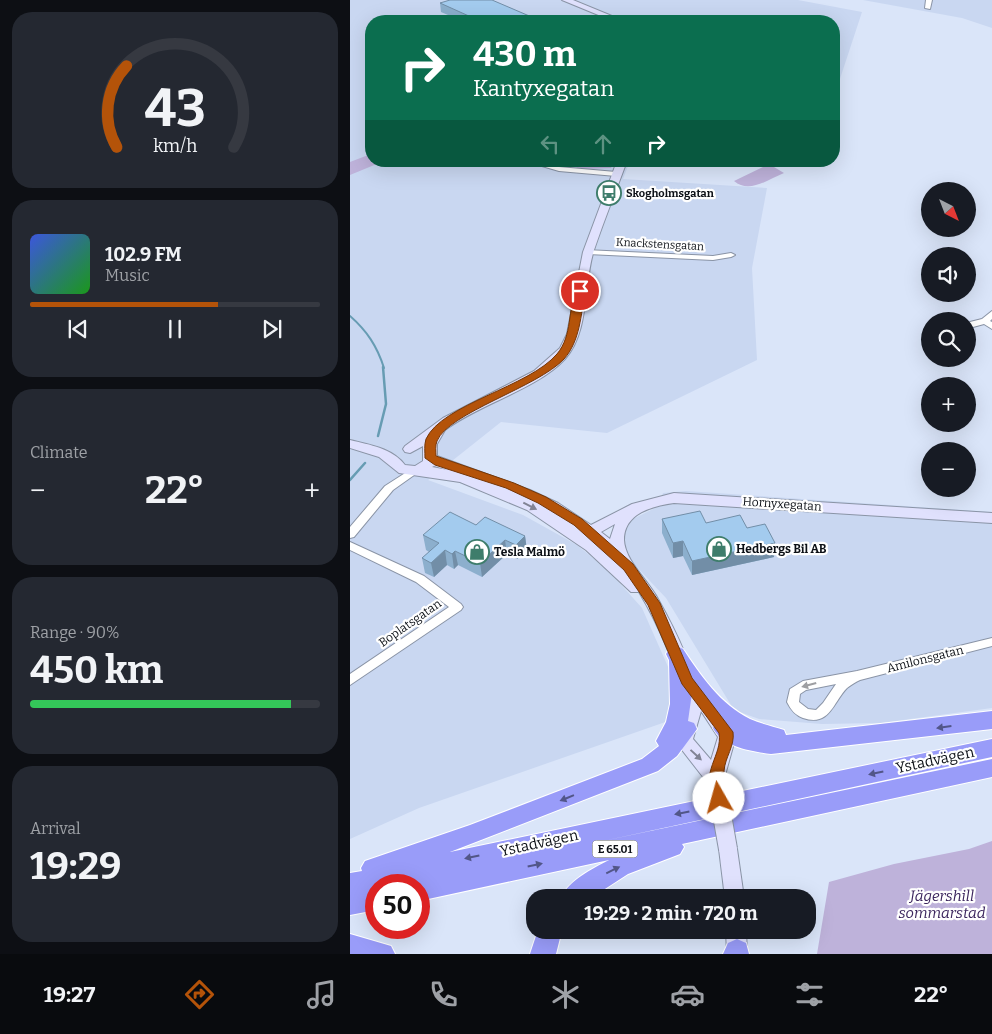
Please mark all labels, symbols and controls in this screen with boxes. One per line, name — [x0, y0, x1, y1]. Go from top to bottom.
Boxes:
text: 430 m — [473, 33, 576, 75]
icon: right — [390, 35, 455, 100]
text: Kantyxegatan — [473, 75, 614, 102]
text: 43 — [144, 77, 206, 140]
icon: left — [536, 130, 564, 158]
icon: ahead — [589, 130, 617, 158]
icon: right — [642, 130, 670, 158]
text: km/h — [153, 135, 197, 157]
bus stop icon: Skogholmsgatan — [596, 180, 622, 206]
north arrow — [921, 182, 976, 238]
map controls — [921, 182, 976, 497]
place label: Skogholmsgatan — [626, 187, 714, 200]
street label: Knackstensgatan — [616, 236, 704, 253]
text: 102.9 FM — [105, 243, 182, 266]
button: sound — [921, 247, 976, 302]
text: Music — [105, 266, 150, 285]
pin — [559, 270, 601, 312]
icon: arrive — [566, 277, 594, 305]
button: search — [921, 312, 976, 367]
icon: previous — [64, 315, 92, 343]
icon: pause — [161, 315, 189, 343]
icon: next — [258, 315, 286, 343]
button: + — [921, 377, 976, 432]
button: − — [921, 442, 976, 497]
text: Climate — [30, 443, 88, 462]
text: 22° — [145, 467, 204, 513]
text: − — [30, 474, 45, 507]
text: + — [304, 474, 320, 507]
street label: Hornyxegatan — [742, 494, 822, 514]
one-way arrow — [523, 503, 537, 511]
shop icon: Hedbergs Bil AB — [706, 536, 732, 562]
shop icon: Tesla Malmö — [464, 539, 490, 565]
place label: Hedbergs Bil AB — [736, 542, 827, 556]
place label: Tesla Malmö — [494, 545, 565, 559]
street label: Boplatsgatan — [376, 596, 444, 650]
text: Range · 90% — [30, 623, 120, 642]
street label: Amilonsgatan — [885, 643, 965, 675]
text: 450 km — [30, 647, 163, 693]
one-way arrow — [802, 681, 817, 689]
one-way arrow — [935, 723, 951, 731]
street label: Ystadvägen — [894, 743, 976, 777]
one-way arrow — [690, 749, 702, 761]
one-way arrow — [868, 769, 883, 777]
position arrow — [692, 771, 744, 823]
one-way arrow — [559, 794, 574, 802]
one-way arrow — [674, 809, 690, 817]
text: Arrival — [30, 819, 81, 838]
street label: Ystadvägen — [498, 826, 580, 860]
road number: E 65.01 — [592, 841, 638, 858]
text: 19:29 — [30, 843, 122, 889]
one-way arrow — [465, 853, 480, 861]
one-way arrow — [527, 861, 543, 869]
one-way arrow — [605, 865, 620, 874]
speed limit sign: 50 — [365, 874, 430, 939]
park label: Jägershill sommarstad — [898, 887, 986, 922]
text: 19:29 · 2 min · 720 m — [584, 902, 758, 925]
icon: directions — [182, 977, 217, 1012]
icon: music — [304, 977, 339, 1012]
icon: phone — [426, 977, 461, 1012]
icon: climate — [548, 977, 583, 1012]
icon: car — [670, 977, 705, 1012]
icon: filters — [792, 977, 827, 1012]
text: 19:27 — [43, 981, 95, 1008]
text: 22° — [914, 981, 949, 1008]

